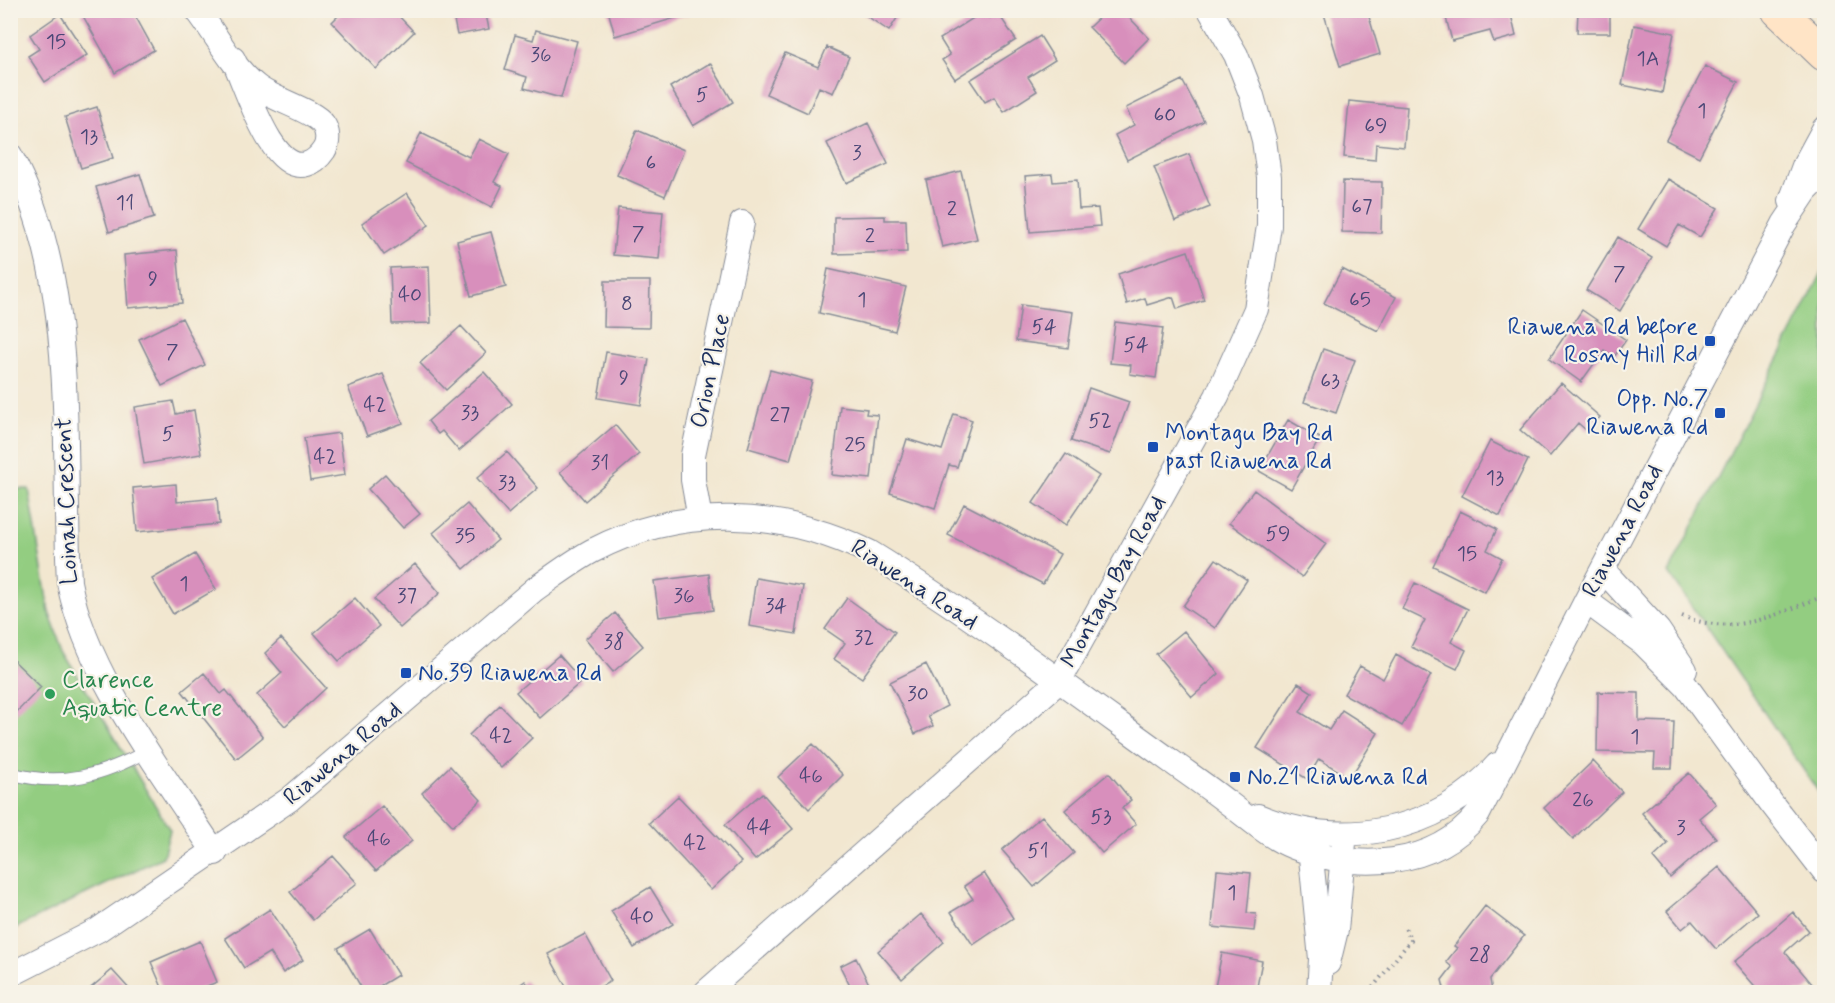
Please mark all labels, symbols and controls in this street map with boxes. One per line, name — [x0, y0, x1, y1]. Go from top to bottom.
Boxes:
house number: 15 — [46, 28, 66, 56]
house number: 36 — [530, 41, 552, 69]
house number: 1A — [1636, 45, 1660, 73]
house number: 5 — [696, 81, 708, 109]
house number: 1 — [1697, 97, 1707, 125]
house number: 60 — [1154, 101, 1176, 129]
house number: 69 — [1364, 112, 1388, 140]
house number: 13 — [80, 123, 98, 151]
house number: 3 — [852, 139, 862, 167]
house number: 6 — [646, 149, 656, 177]
house number: 11 — [116, 189, 134, 217]
house number: 67 — [1351, 193, 1373, 221]
house number: 2 — [947, 195, 957, 223]
house number: 7 — [632, 220, 645, 248]
house number: 2 — [865, 222, 875, 250]
house number: 7 — [1613, 260, 1626, 288]
house number: 9 — [148, 265, 158, 293]
house number: 40 — [398, 281, 422, 309]
house number: 1 — [857, 286, 867, 314]
house number: 65 — [1349, 286, 1371, 314]
house number: 8 — [621, 290, 633, 318]
street label: Orion Place — [684, 311, 738, 431]
place label: Riawena Rd before Rosny Hill Rd — [1508, 312, 1698, 371]
house number: 54 — [1031, 313, 1057, 341]
house number: 54 — [1123, 331, 1149, 359]
marker: Riawena Rd before Rosny Hill Rd — [1703, 334, 1717, 348]
house number: 7 — [166, 338, 179, 366]
house number: 9 — [619, 364, 629, 392]
house number: 63 — [1320, 367, 1340, 395]
place label: Opp. No.7 Riawena Rd — [1586, 384, 1708, 443]
house number: 42 — [363, 391, 387, 419]
house number: 33 — [461, 399, 479, 427]
house number: 27 — [770, 401, 790, 429]
marker: Opp. No.7 Riawena Rd — [1713, 406, 1727, 420]
house number: 52 — [1088, 407, 1112, 435]
street label: Loinah Crescent — [49, 417, 85, 585]
place label: Montagu Bay Rd past Riawena Rd — [1165, 418, 1333, 477]
house number: 5 — [162, 420, 174, 448]
house number: 25 — [844, 431, 866, 459]
marker: Montagu Bay Rd past Riawena Rd — [1146, 440, 1160, 454]
house number: 42 — [313, 443, 337, 471]
house number: 31 — [591, 449, 609, 477]
street label: Riawena Road — [1575, 459, 1671, 603]
house number: 13 — [1486, 464, 1504, 492]
house number: 33 — [498, 469, 516, 497]
street label: Montagu Bay Road — [1054, 491, 1174, 673]
house number: 59 — [1265, 520, 1291, 548]
house number: 35 — [455, 522, 475, 550]
street label: Riawena Road — [844, 532, 984, 638]
house number: 15 — [1457, 540, 1477, 568]
house number: 1 — [179, 570, 189, 598]
house number: 37 — [397, 582, 417, 610]
house number: 36 — [673, 582, 695, 610]
house number: 34 — [765, 592, 787, 620]
house number: 32 — [854, 624, 874, 652]
house number: 38 — [604, 628, 625, 656]
place label: No.39 Riawena Rd — [418, 658, 602, 689]
place label: Clarence Aquatic Centre — [62, 665, 222, 724]
marker: No.39 Riawena Rd — [399, 666, 413, 680]
house number: 30 — [907, 680, 929, 708]
marker: Clarence Aquatic Centre — [43, 687, 57, 701]
street label: Riawena Road — [277, 695, 409, 813]
house number: 42 — [489, 722, 513, 750]
house number: 1 — [1630, 723, 1640, 751]
house number: 46 — [799, 762, 823, 790]
place label: No.21 Riawena Rd — [1247, 762, 1428, 793]
marker: No.21 Riawena Rd — [1228, 770, 1242, 784]
house number: 26 — [1572, 786, 1594, 814]
house number: 53 — [1090, 803, 1112, 831]
house number: 44 — [747, 813, 772, 841]
house number: 3 — [1676, 814, 1686, 842]
house number: 46 — [367, 825, 391, 853]
house number: 42 — [683, 829, 707, 857]
house number: 51 — [1027, 837, 1049, 865]
house number: 1 — [1227, 879, 1237, 907]
house number: 40 — [630, 903, 654, 931]
house number: 28 — [1469, 941, 1491, 969]

